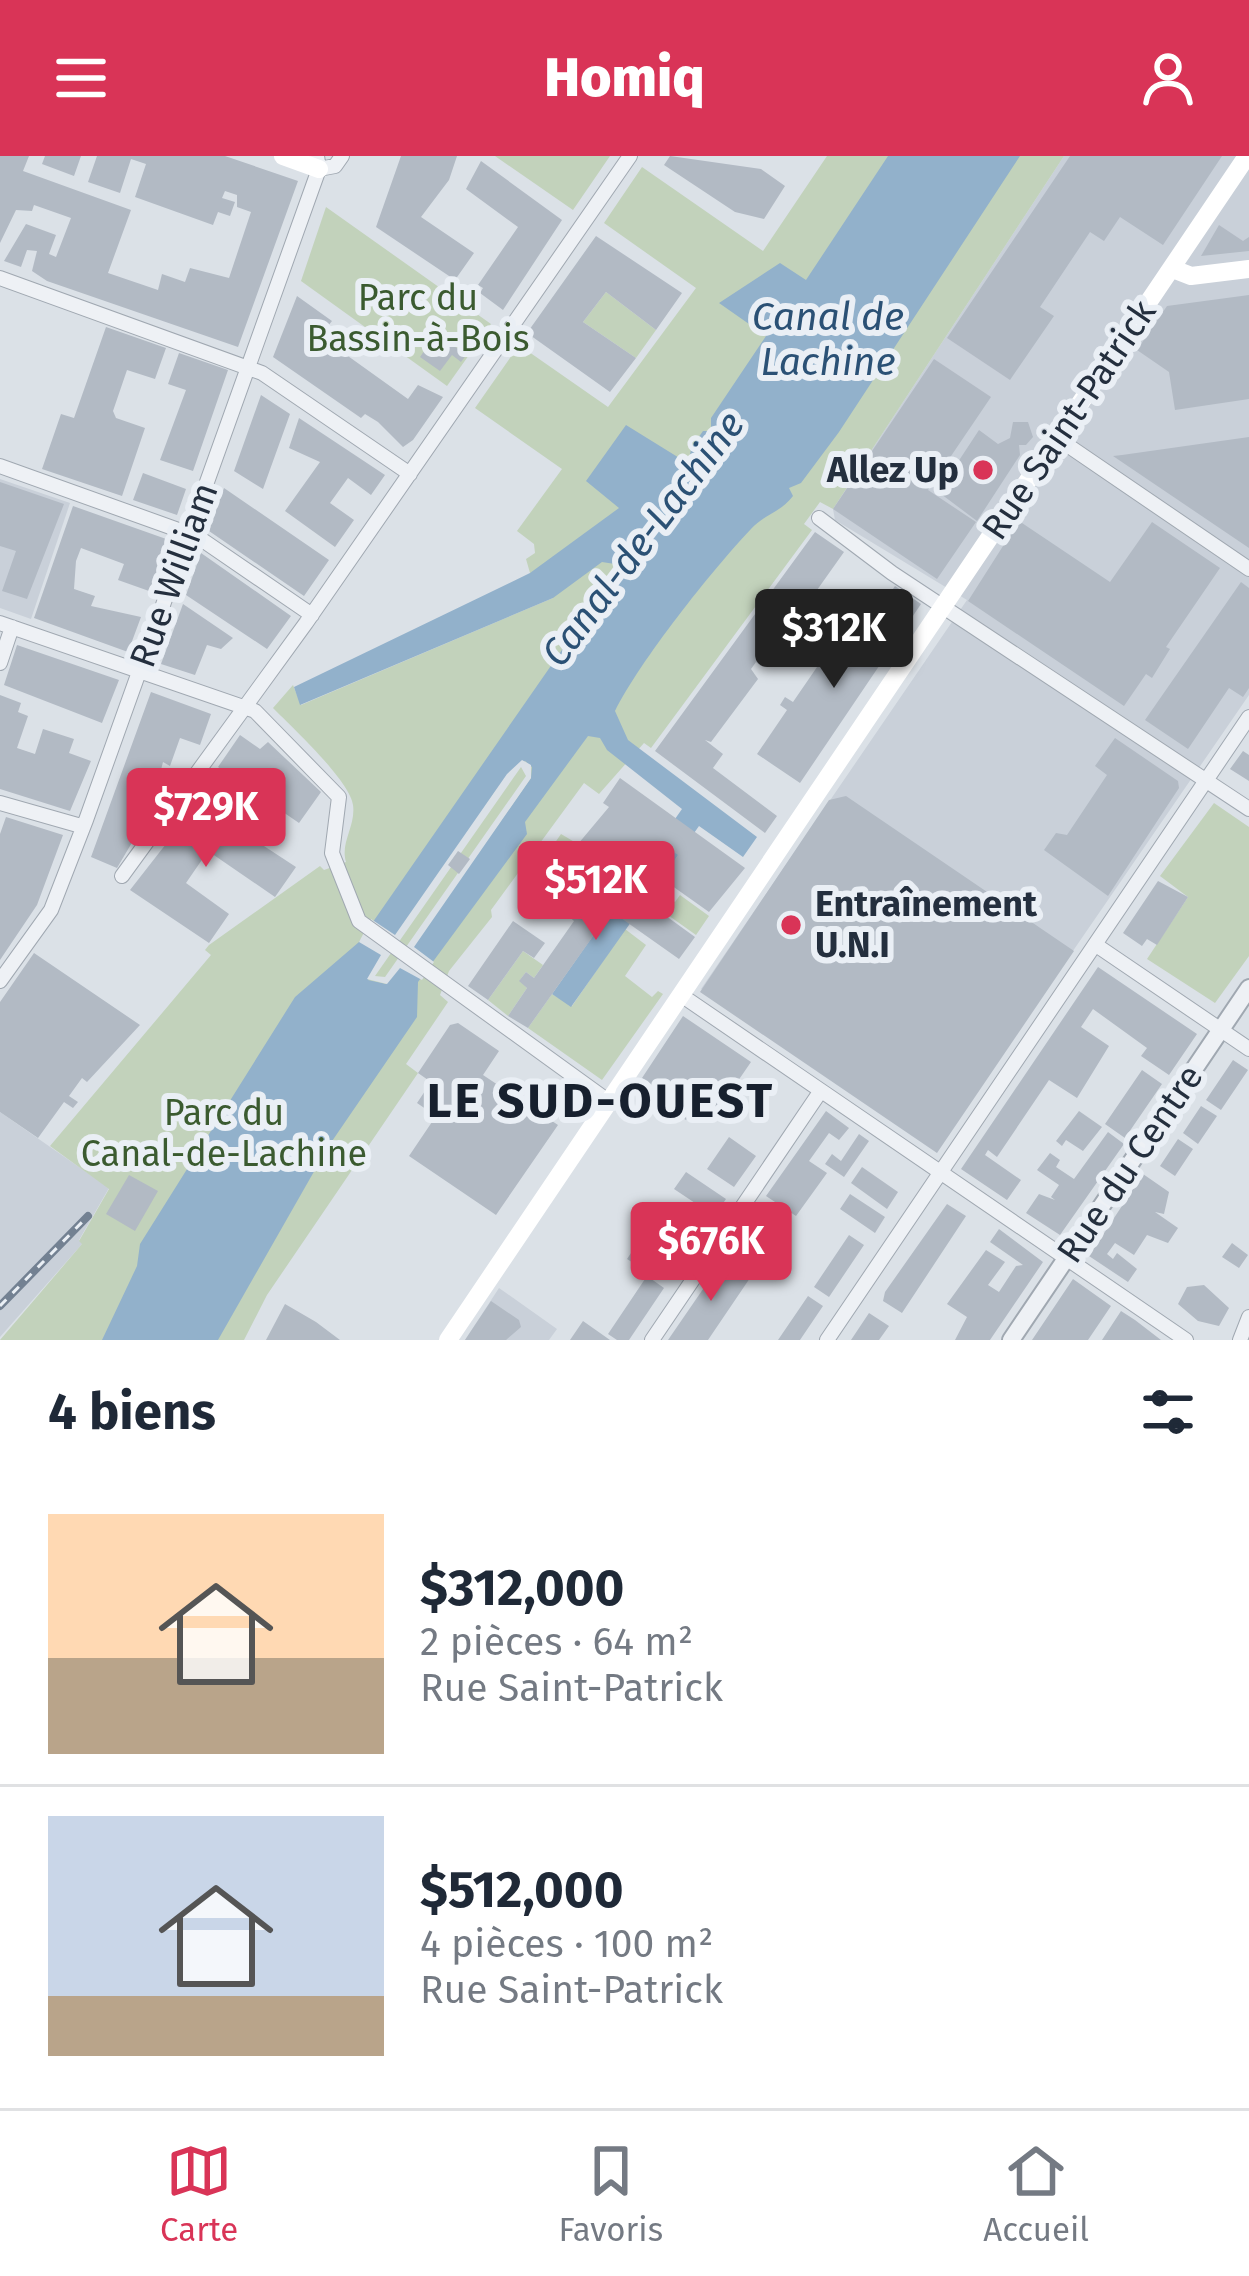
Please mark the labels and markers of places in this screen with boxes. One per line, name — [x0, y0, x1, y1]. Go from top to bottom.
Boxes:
place label: Allez Up — [826, 448, 959, 492]
marker: Allez Up — [970, 457, 996, 483]
pin: $312K — [750, 589, 918, 691]
pin: $729K — [122, 768, 290, 870]
pin: $512K — [512, 841, 680, 943]
place label: Entraînement U.N.I — [815, 882, 1038, 967]
marker: Entraînement U.N.I — [778, 912, 804, 938]
pin: $676K — [627, 1202, 795, 1304]

